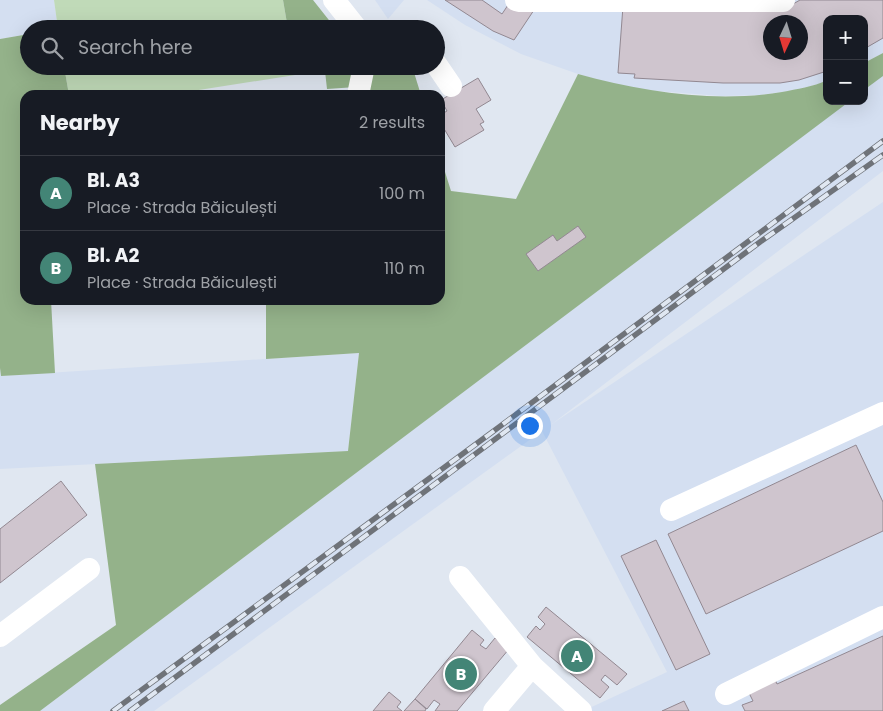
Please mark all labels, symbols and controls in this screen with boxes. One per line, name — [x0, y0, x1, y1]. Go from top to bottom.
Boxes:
north arrow — [763, 15, 808, 60]
map controls — [823, 15, 868, 105]
button: + — [823, 15, 868, 60]
search box — [20, 20, 445, 75]
icon: search — [38, 34, 66, 62]
text: Search here — [78, 34, 192, 61]
button: − — [823, 60, 868, 105]
text: Nearby — [40, 108, 120, 137]
text: 2 results — [359, 111, 425, 134]
text: Bl. A3 — [87, 167, 140, 194]
text: A — [50, 182, 62, 205]
text: 100 m — [379, 182, 425, 205]
text: Place · Strada Băiculești — [87, 196, 277, 219]
text: Bl. A2 — [87, 242, 139, 269]
text: B — [51, 257, 61, 280]
text: 110 m — [384, 257, 425, 280]
text: Place · Strada Băiculești — [87, 271, 277, 294]
your location — [517, 413, 543, 439]
pin: A — [561, 637, 593, 675]
pin: B — [445, 655, 477, 693]

